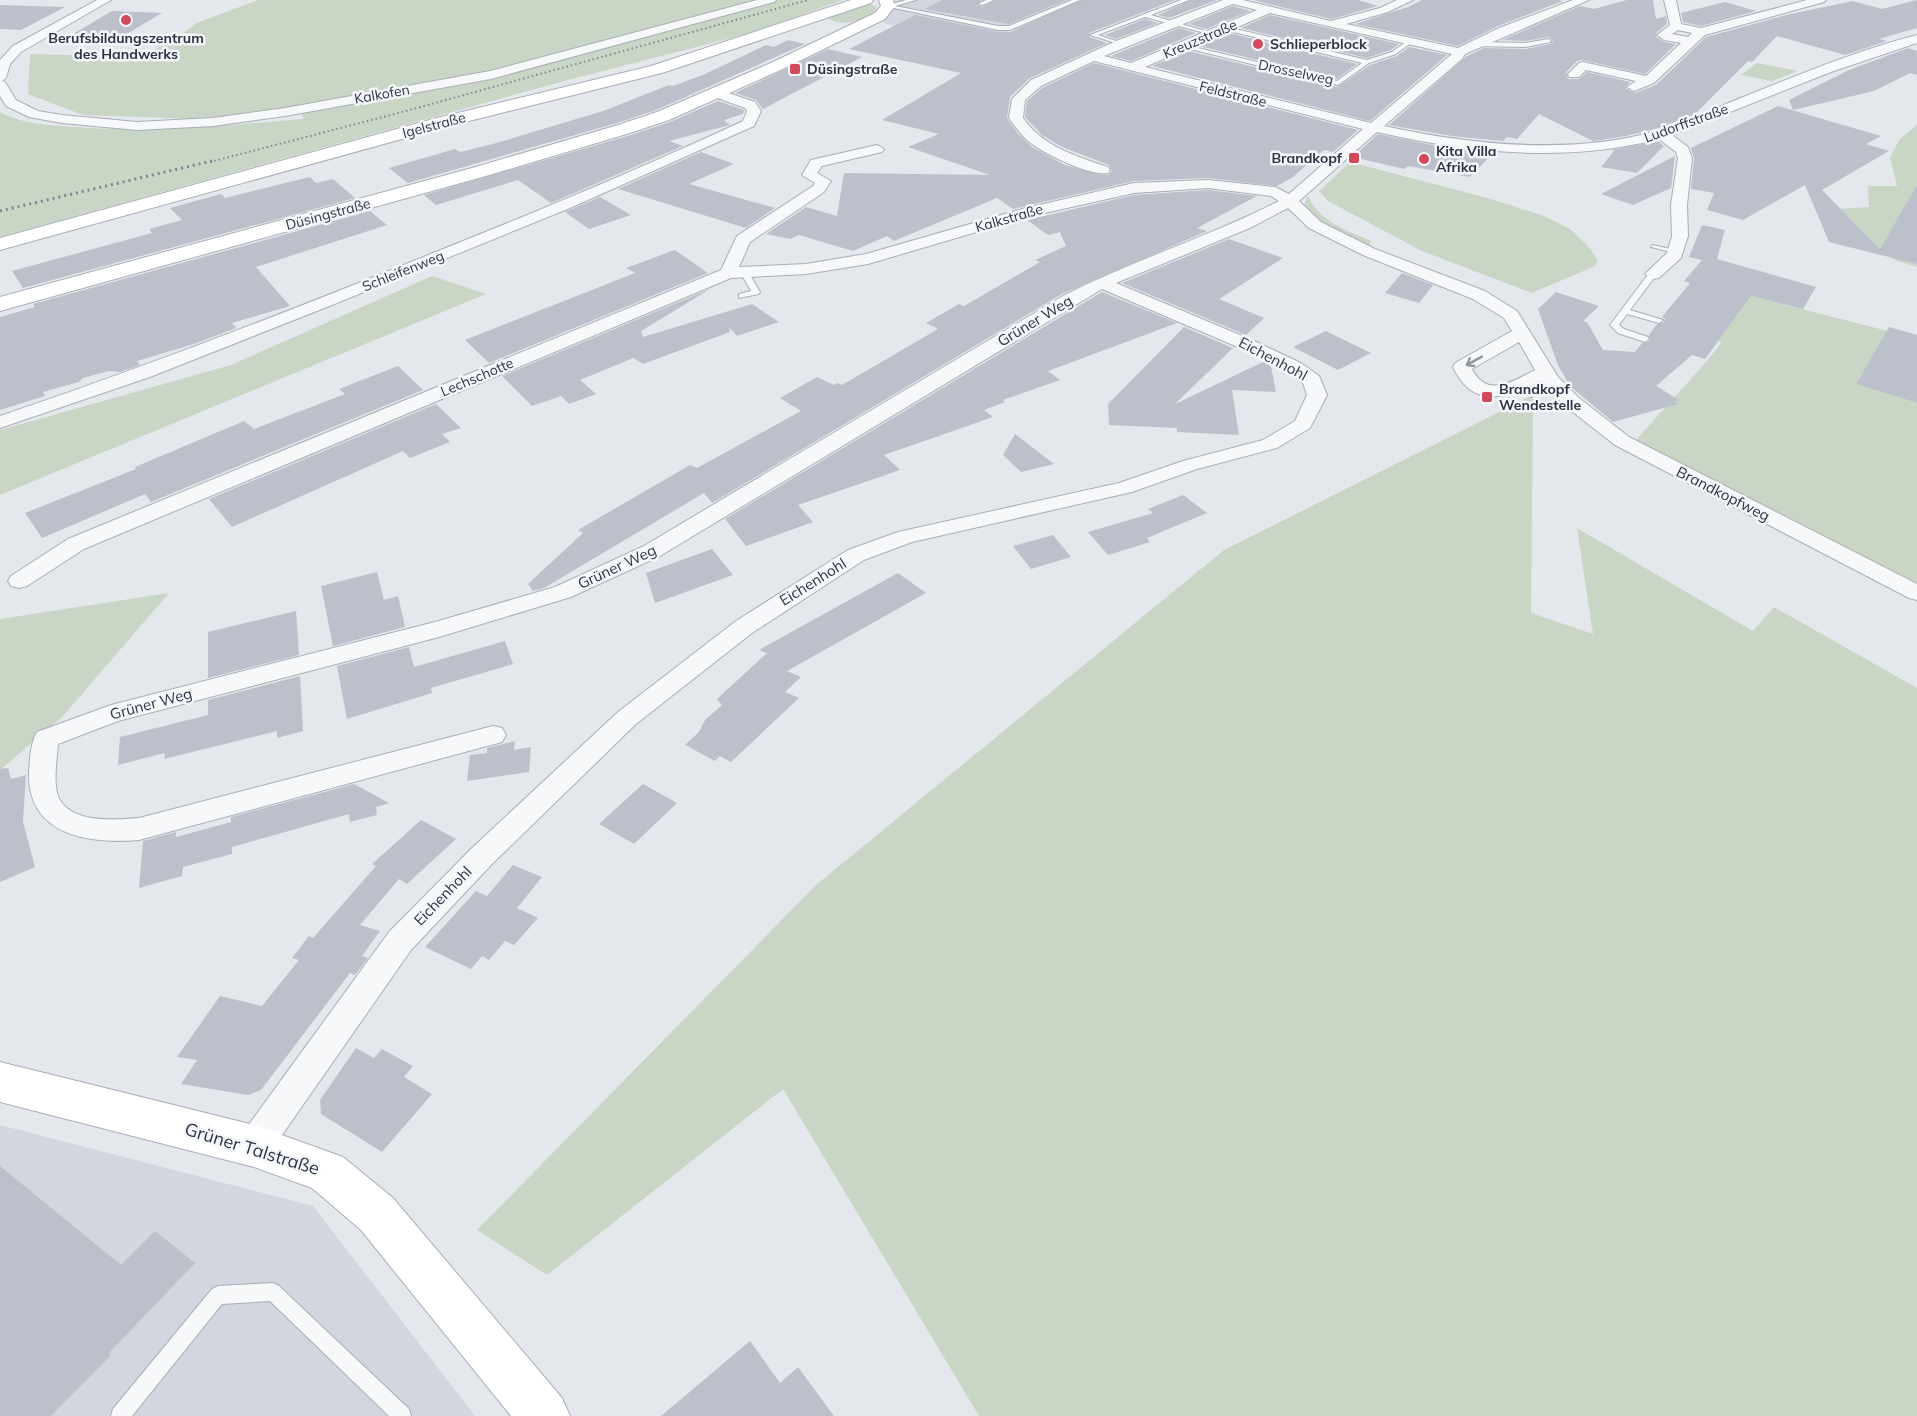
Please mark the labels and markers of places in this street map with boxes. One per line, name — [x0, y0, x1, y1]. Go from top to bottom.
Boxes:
marker: Berufsbildungszentrum des Handwerks — [119, 13, 133, 27]
place label: Berufsbildungszentrum des Handwerks — [48, 29, 204, 63]
place label: Schlieperblock — [1270, 35, 1367, 53]
marker: Schlieperblock — [1251, 37, 1265, 51]
place label: Düsingstraße — [807, 60, 898, 78]
marker: Düsingstraße — [788, 62, 802, 76]
place label: Kita Villa Afrika — [1436, 142, 1497, 176]
place label: Brandkopf — [1271, 149, 1343, 167]
marker: Brandkopf — [1347, 151, 1361, 165]
marker: Kita Villa Afrika — [1417, 152, 1431, 166]
place label: Brandkopf Wendestelle — [1499, 380, 1581, 414]
marker: Brandkopf Wendestelle — [1480, 390, 1494, 404]

